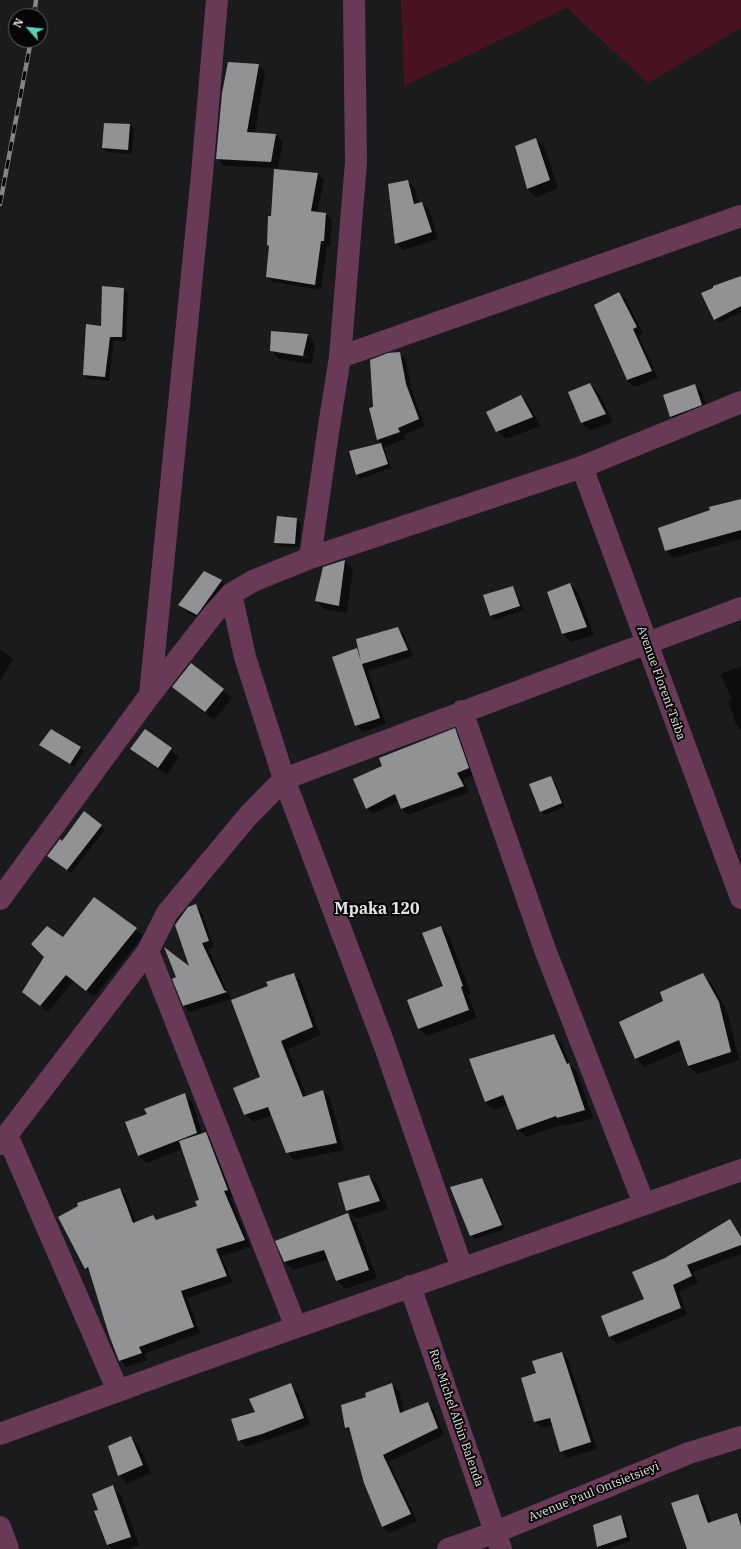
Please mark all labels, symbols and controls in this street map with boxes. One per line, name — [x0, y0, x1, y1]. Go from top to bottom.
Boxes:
north arrow — [8, 8, 48, 48]
text: N — [10, 16, 26, 30]
street label: Avenue Florent Tsiba — [634, 624, 688, 742]
district label: Mpaka 120 — [334, 899, 420, 919]
street label: Rue Michel Albin Balenda — [426, 1347, 486, 1489]
street label: Avenue Paul Ontsietsieyi — [527, 1459, 661, 1525]

